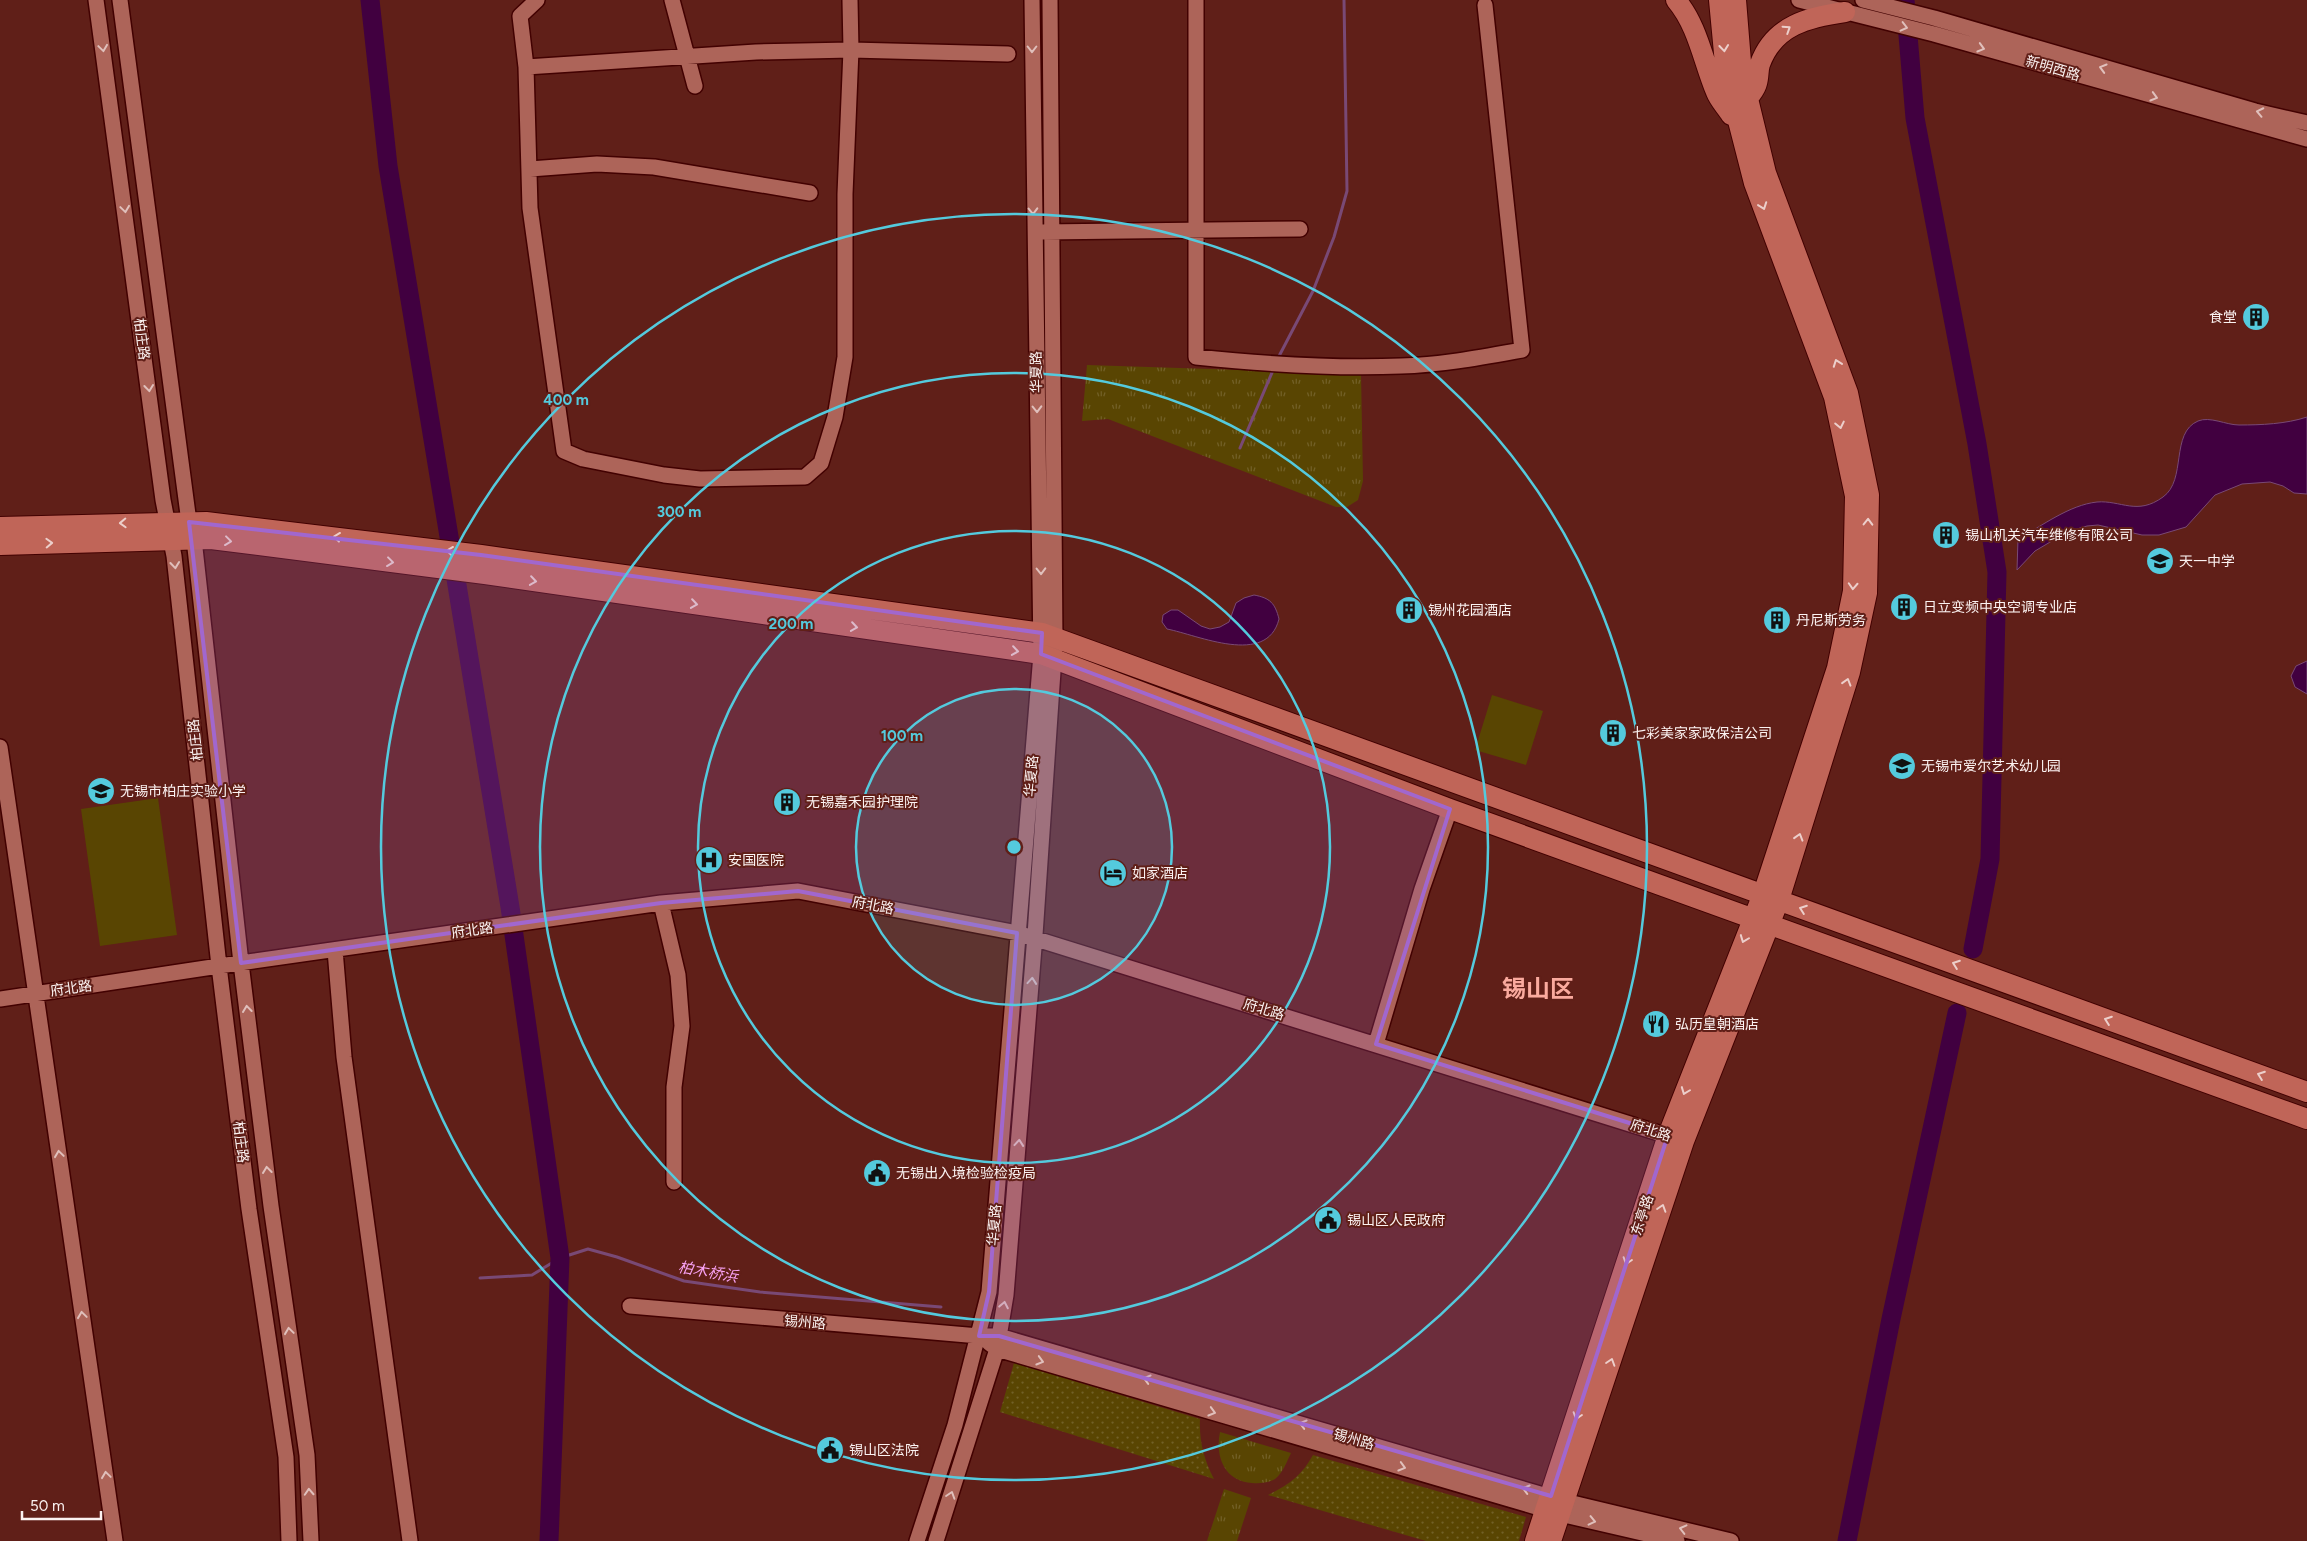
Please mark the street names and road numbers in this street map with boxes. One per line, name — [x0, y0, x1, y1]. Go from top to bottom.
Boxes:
street label: 新明西路 — [2024, 53, 2082, 84]
street label: 柏庄路 — [131, 317, 152, 361]
street label: 华夏路 — [1028, 351, 1045, 393]
street label: 柏庄路 — [185, 718, 206, 762]
street label: 华夏路 — [1021, 754, 1042, 798]
street label: 府北路 — [851, 893, 895, 918]
street label: 府北路 — [450, 919, 494, 942]
street label: 府北路 — [49, 977, 93, 1000]
street label: 府北路 — [1241, 995, 1286, 1024]
street label: 府北路 — [1628, 1116, 1673, 1145]
street label: 柏庄路 — [230, 1120, 251, 1164]
street label: 东亭路 — [1628, 1193, 1657, 1238]
street label: 华夏路 — [984, 1203, 1005, 1247]
street label: 锡州路 — [783, 1312, 827, 1333]
street label: 锡州路 — [1331, 1426, 1376, 1453]

